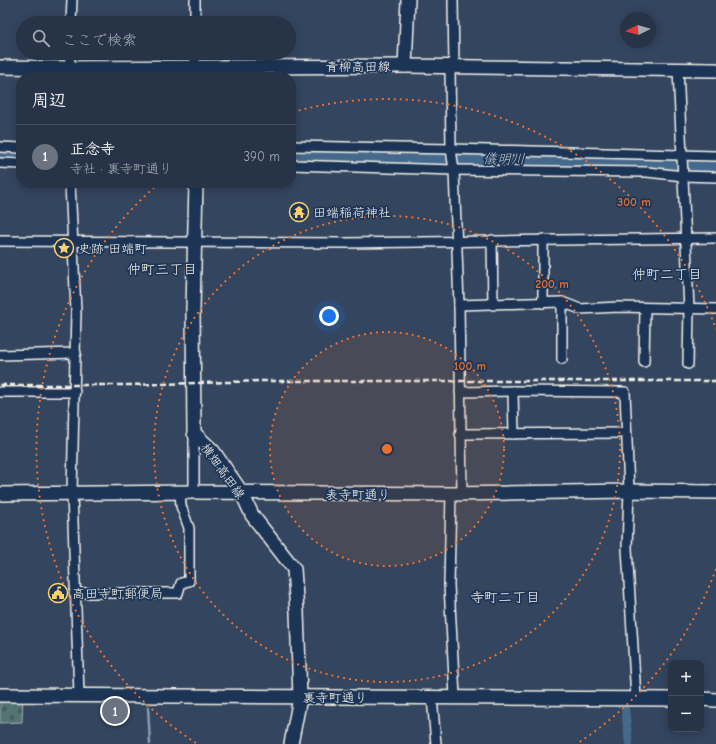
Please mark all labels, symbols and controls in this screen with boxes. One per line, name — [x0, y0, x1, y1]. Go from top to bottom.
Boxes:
north arrow — [620, 12, 656, 48]
search box — [16, 16, 296, 60]
icon: search — [30, 27, 52, 49]
text: ここで検索 — [62, 31, 137, 49]
street label: 青柳高田線 — [325, 59, 391, 74]
text: 周辺 — [32, 91, 66, 110]
text: 正念寺 — [70, 140, 115, 158]
text: 1 — [42, 149, 48, 164]
text: 390 m — [244, 149, 280, 164]
water label: 儀明川 — [483, 150, 525, 168]
text: 寺社 · 裏寺町通り — [70, 161, 172, 176]
text: 300 m — [617, 195, 651, 209]
temple icon: 田端稲荷神社 — [288, 201, 310, 223]
place label: 田端稲荷神社 — [313, 205, 391, 220]
place icon: 史跡 田端町 — [53, 237, 75, 259]
place label: 史跡 田端町 — [78, 241, 147, 256]
district label: 仲町三丁目 — [127, 261, 197, 278]
district label: 仲町二丁目 — [632, 266, 702, 283]
text: 200 m — [535, 277, 569, 291]
your location — [319, 306, 339, 326]
text: 100 m — [454, 359, 486, 373]
street label: 横畑高田線 — [198, 440, 249, 503]
centre of rings — [380, 442, 394, 456]
street label: 表寺町通り — [325, 487, 391, 502]
public building icon: 高田寺町郵便局 — [47, 582, 69, 604]
place label: 高田寺町郵便局 — [72, 586, 163, 601]
district label: 寺町二丁目 — [470, 589, 540, 606]
map controls — [668, 660, 704, 732]
button: + — [668, 660, 704, 696]
street label: 裏寺町通り — [302, 690, 368, 705]
pin: 1 — [102, 696, 128, 726]
button: − — [668, 696, 704, 732]

